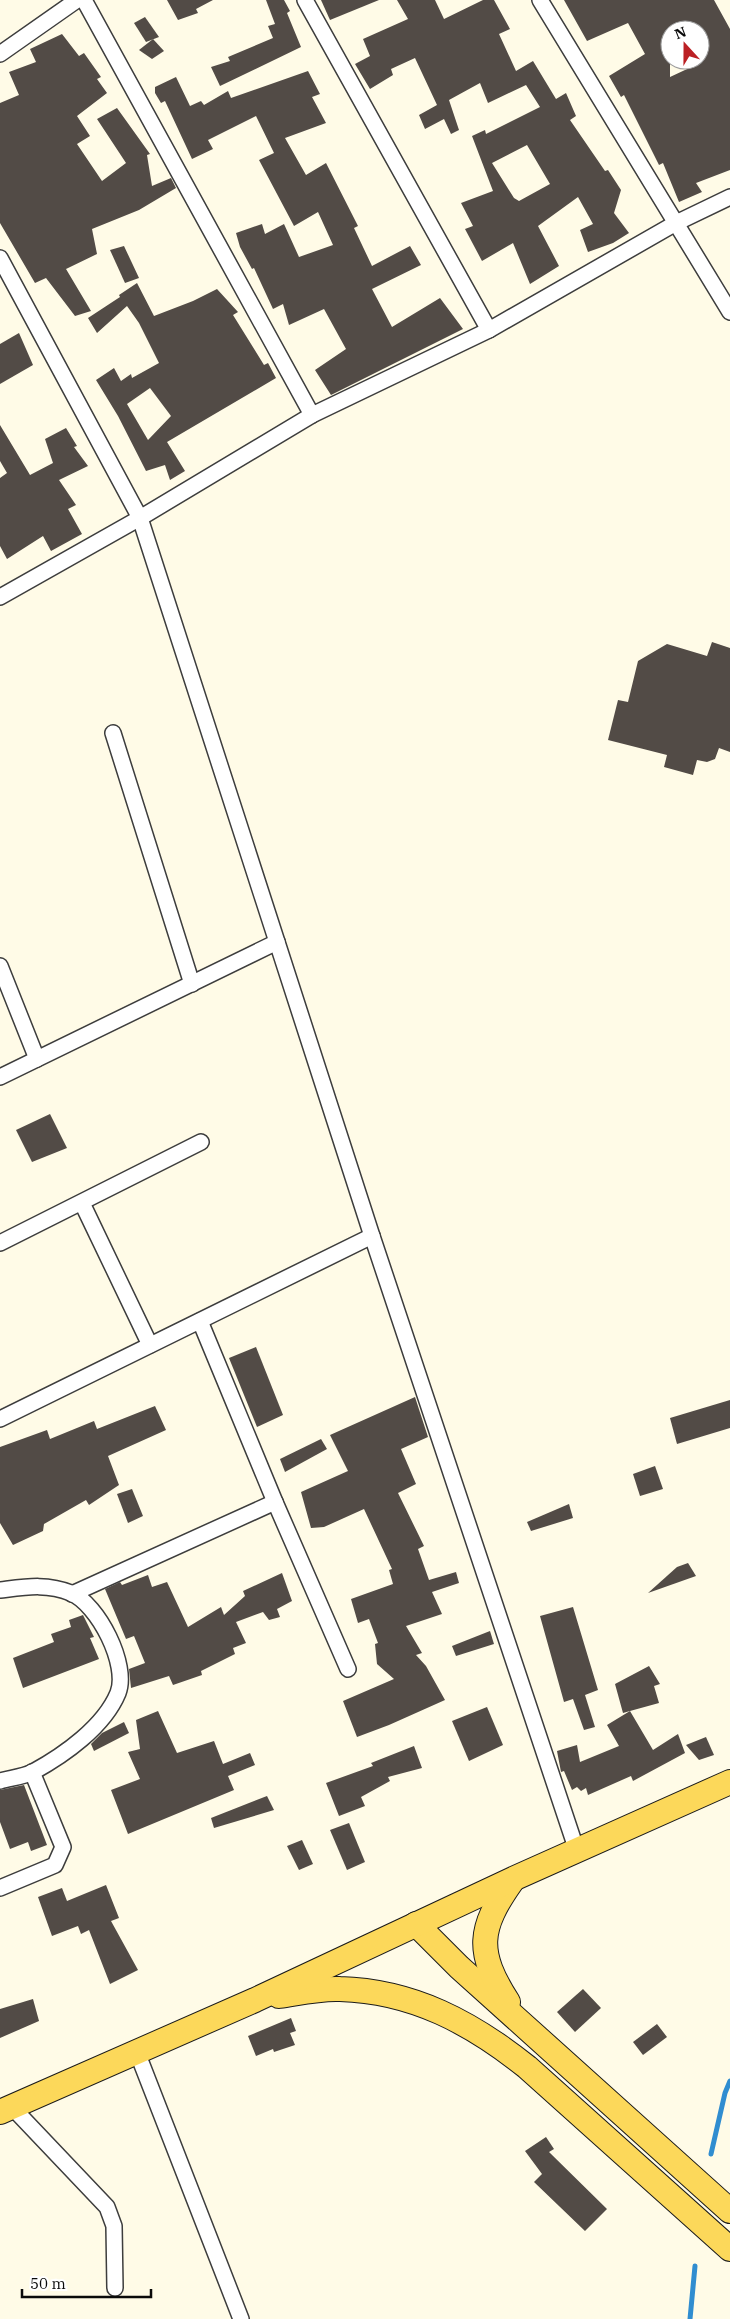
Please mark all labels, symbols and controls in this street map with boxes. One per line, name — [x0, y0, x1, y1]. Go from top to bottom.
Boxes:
north arrow — [660, 20, 710, 70]
text: N — [672, 22, 689, 43]
scale bar — [22, 2266, 151, 2298]
text: 50 m — [30, 2274, 66, 2293]

